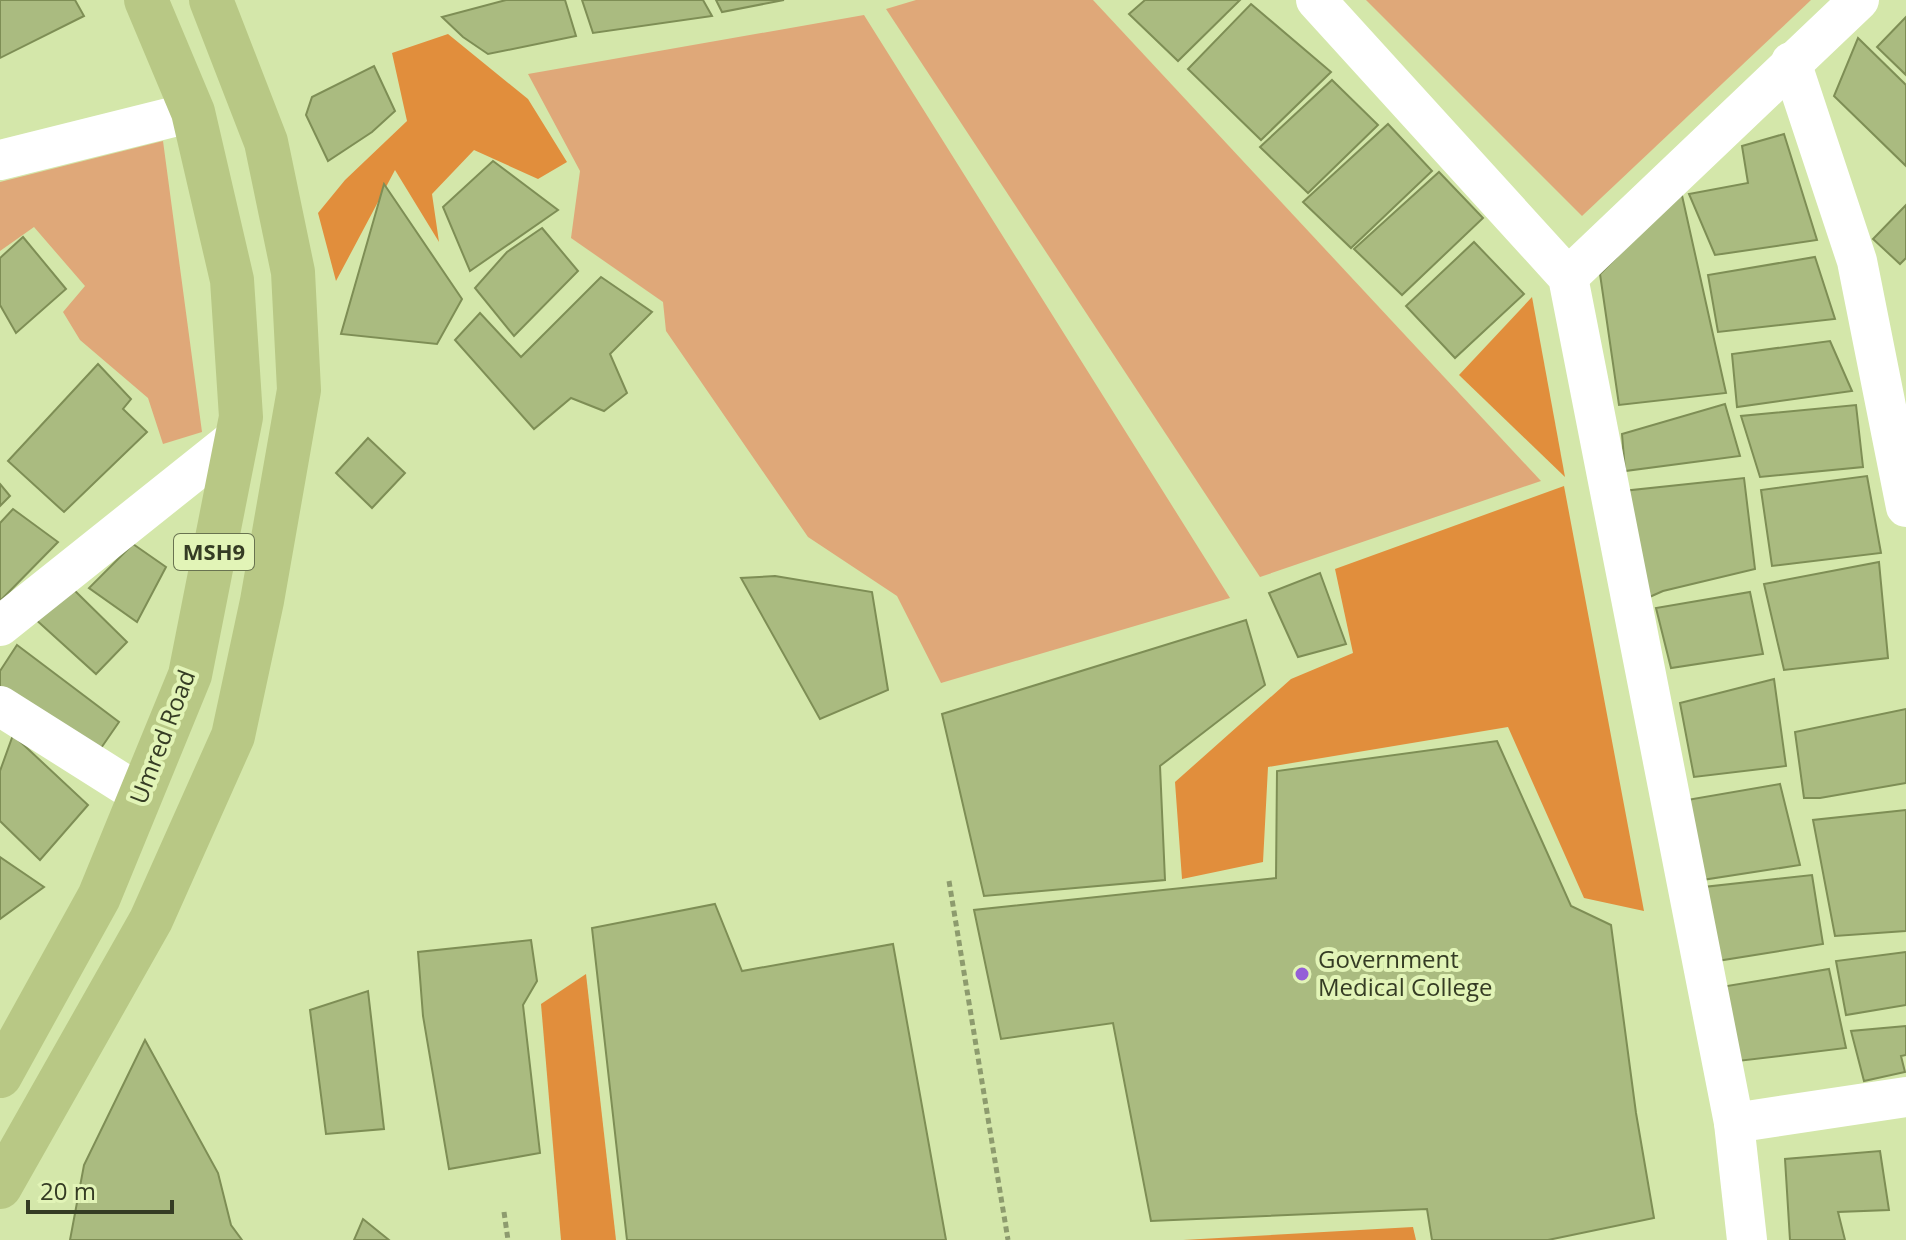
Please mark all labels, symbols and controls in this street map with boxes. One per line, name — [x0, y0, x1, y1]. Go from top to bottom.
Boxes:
road number: MSH9 — [174, 534, 254, 570]
street label: Umred Road — [121, 665, 202, 808]
place label: Government Medical College — [1318, 942, 1493, 1003]
marker: Government Medical College — [1293, 965, 1311, 983]
scale bar — [28, 1164, 172, 1214]
text: 20 m — [40, 1174, 96, 1207]

